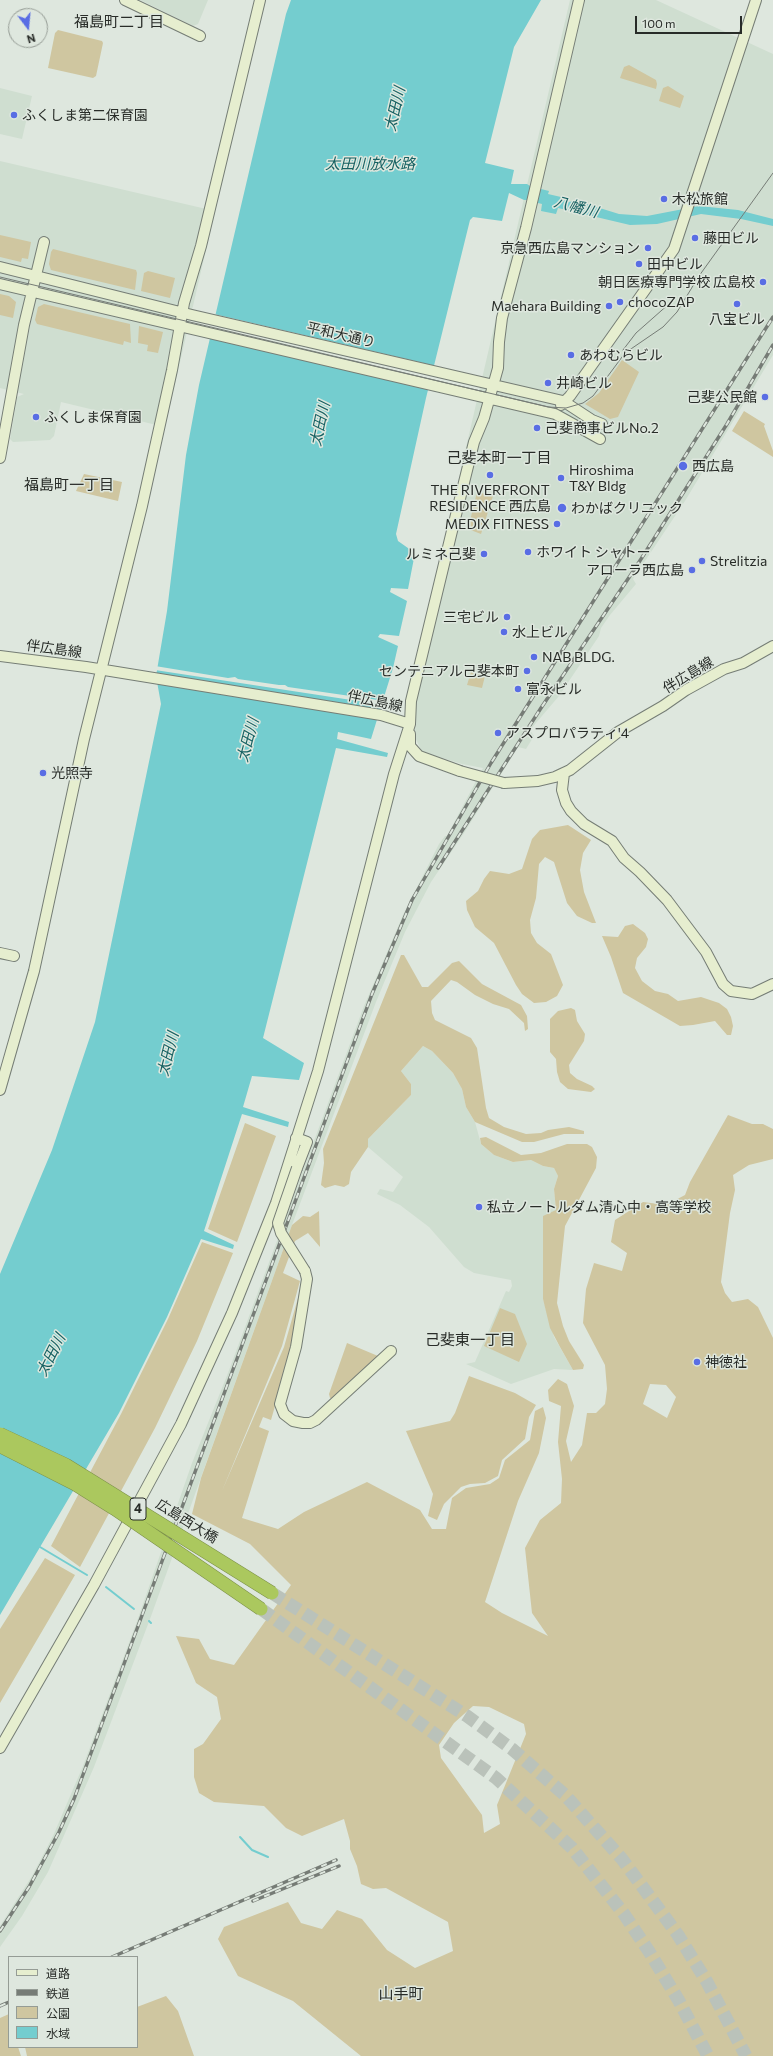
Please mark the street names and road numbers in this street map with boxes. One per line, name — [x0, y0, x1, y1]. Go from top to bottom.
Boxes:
street label: 平和大通り — [305, 319, 377, 351]
street label: 伴広島線 — [25, 637, 83, 661]
street label: 伴広島線 — [660, 653, 716, 697]
street label: 伴広島線 — [346, 687, 404, 715]
street label: 広島西大橋 — [153, 1495, 221, 1547]
road number: 4 — [130, 1498, 146, 1520]

